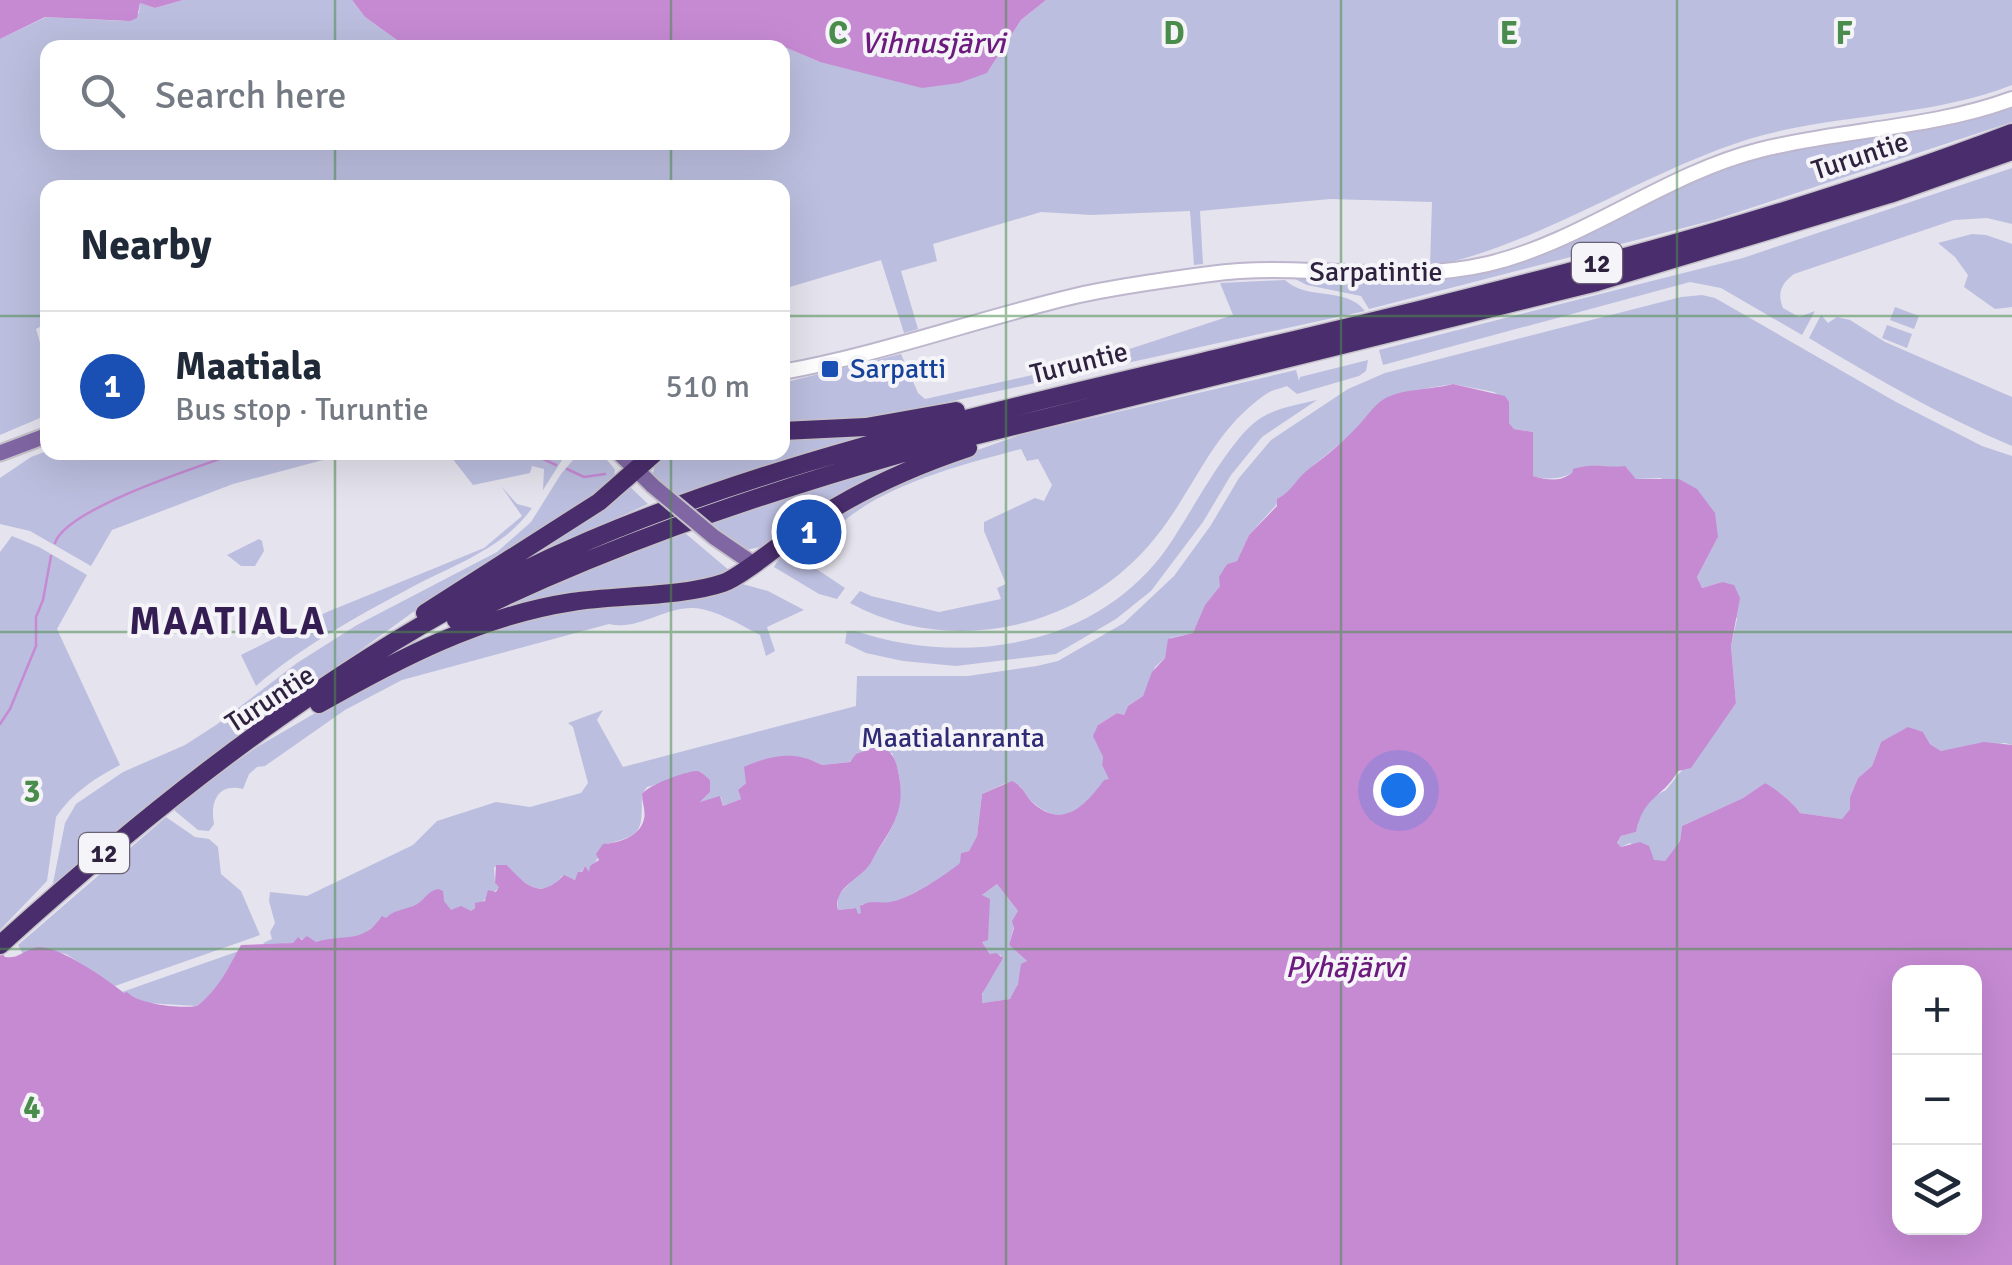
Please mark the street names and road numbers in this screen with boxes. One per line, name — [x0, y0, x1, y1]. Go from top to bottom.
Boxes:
street label: Turuntie — [1808, 124, 1912, 188]
road number: 12 — [1572, 243, 1622, 283]
street label: Sarpatintie — [1309, 255, 1443, 289]
street label: Turuntie — [1027, 334, 1131, 392]
street label: Turuntie — [219, 658, 321, 740]
road number: 12 — [79, 833, 129, 873]

